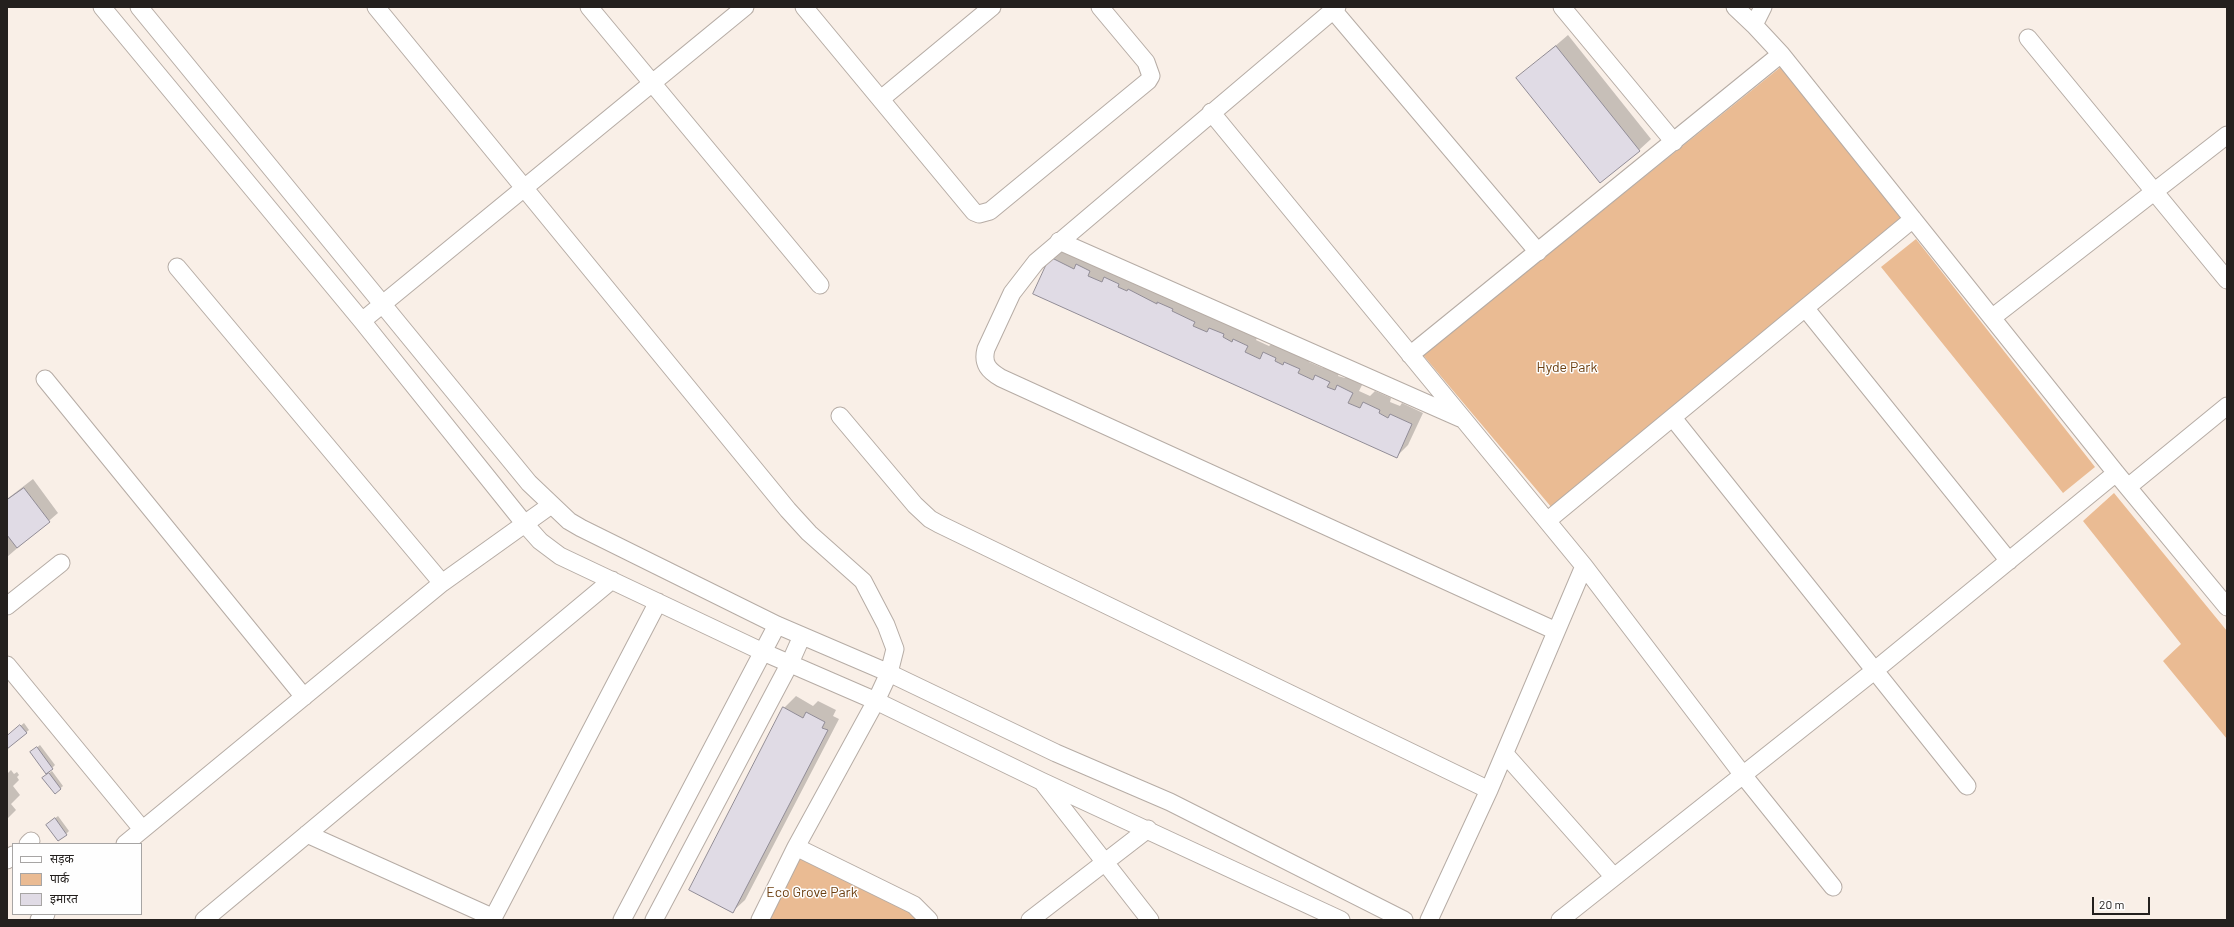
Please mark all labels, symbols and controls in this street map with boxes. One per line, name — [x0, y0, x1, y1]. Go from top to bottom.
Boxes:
park label: Hyde Park — [1537, 359, 1597, 375]
legend — [12, 843, 142, 915]
text: सड़क — [50, 851, 74, 865]
text: पार्क — [50, 871, 69, 885]
park label: Eco Grove Park — [766, 884, 858, 900]
scale bar — [2094, 889, 2152, 915]
text: इमारत — [50, 891, 78, 905]
text: 20 m — [2099, 897, 2125, 911]

